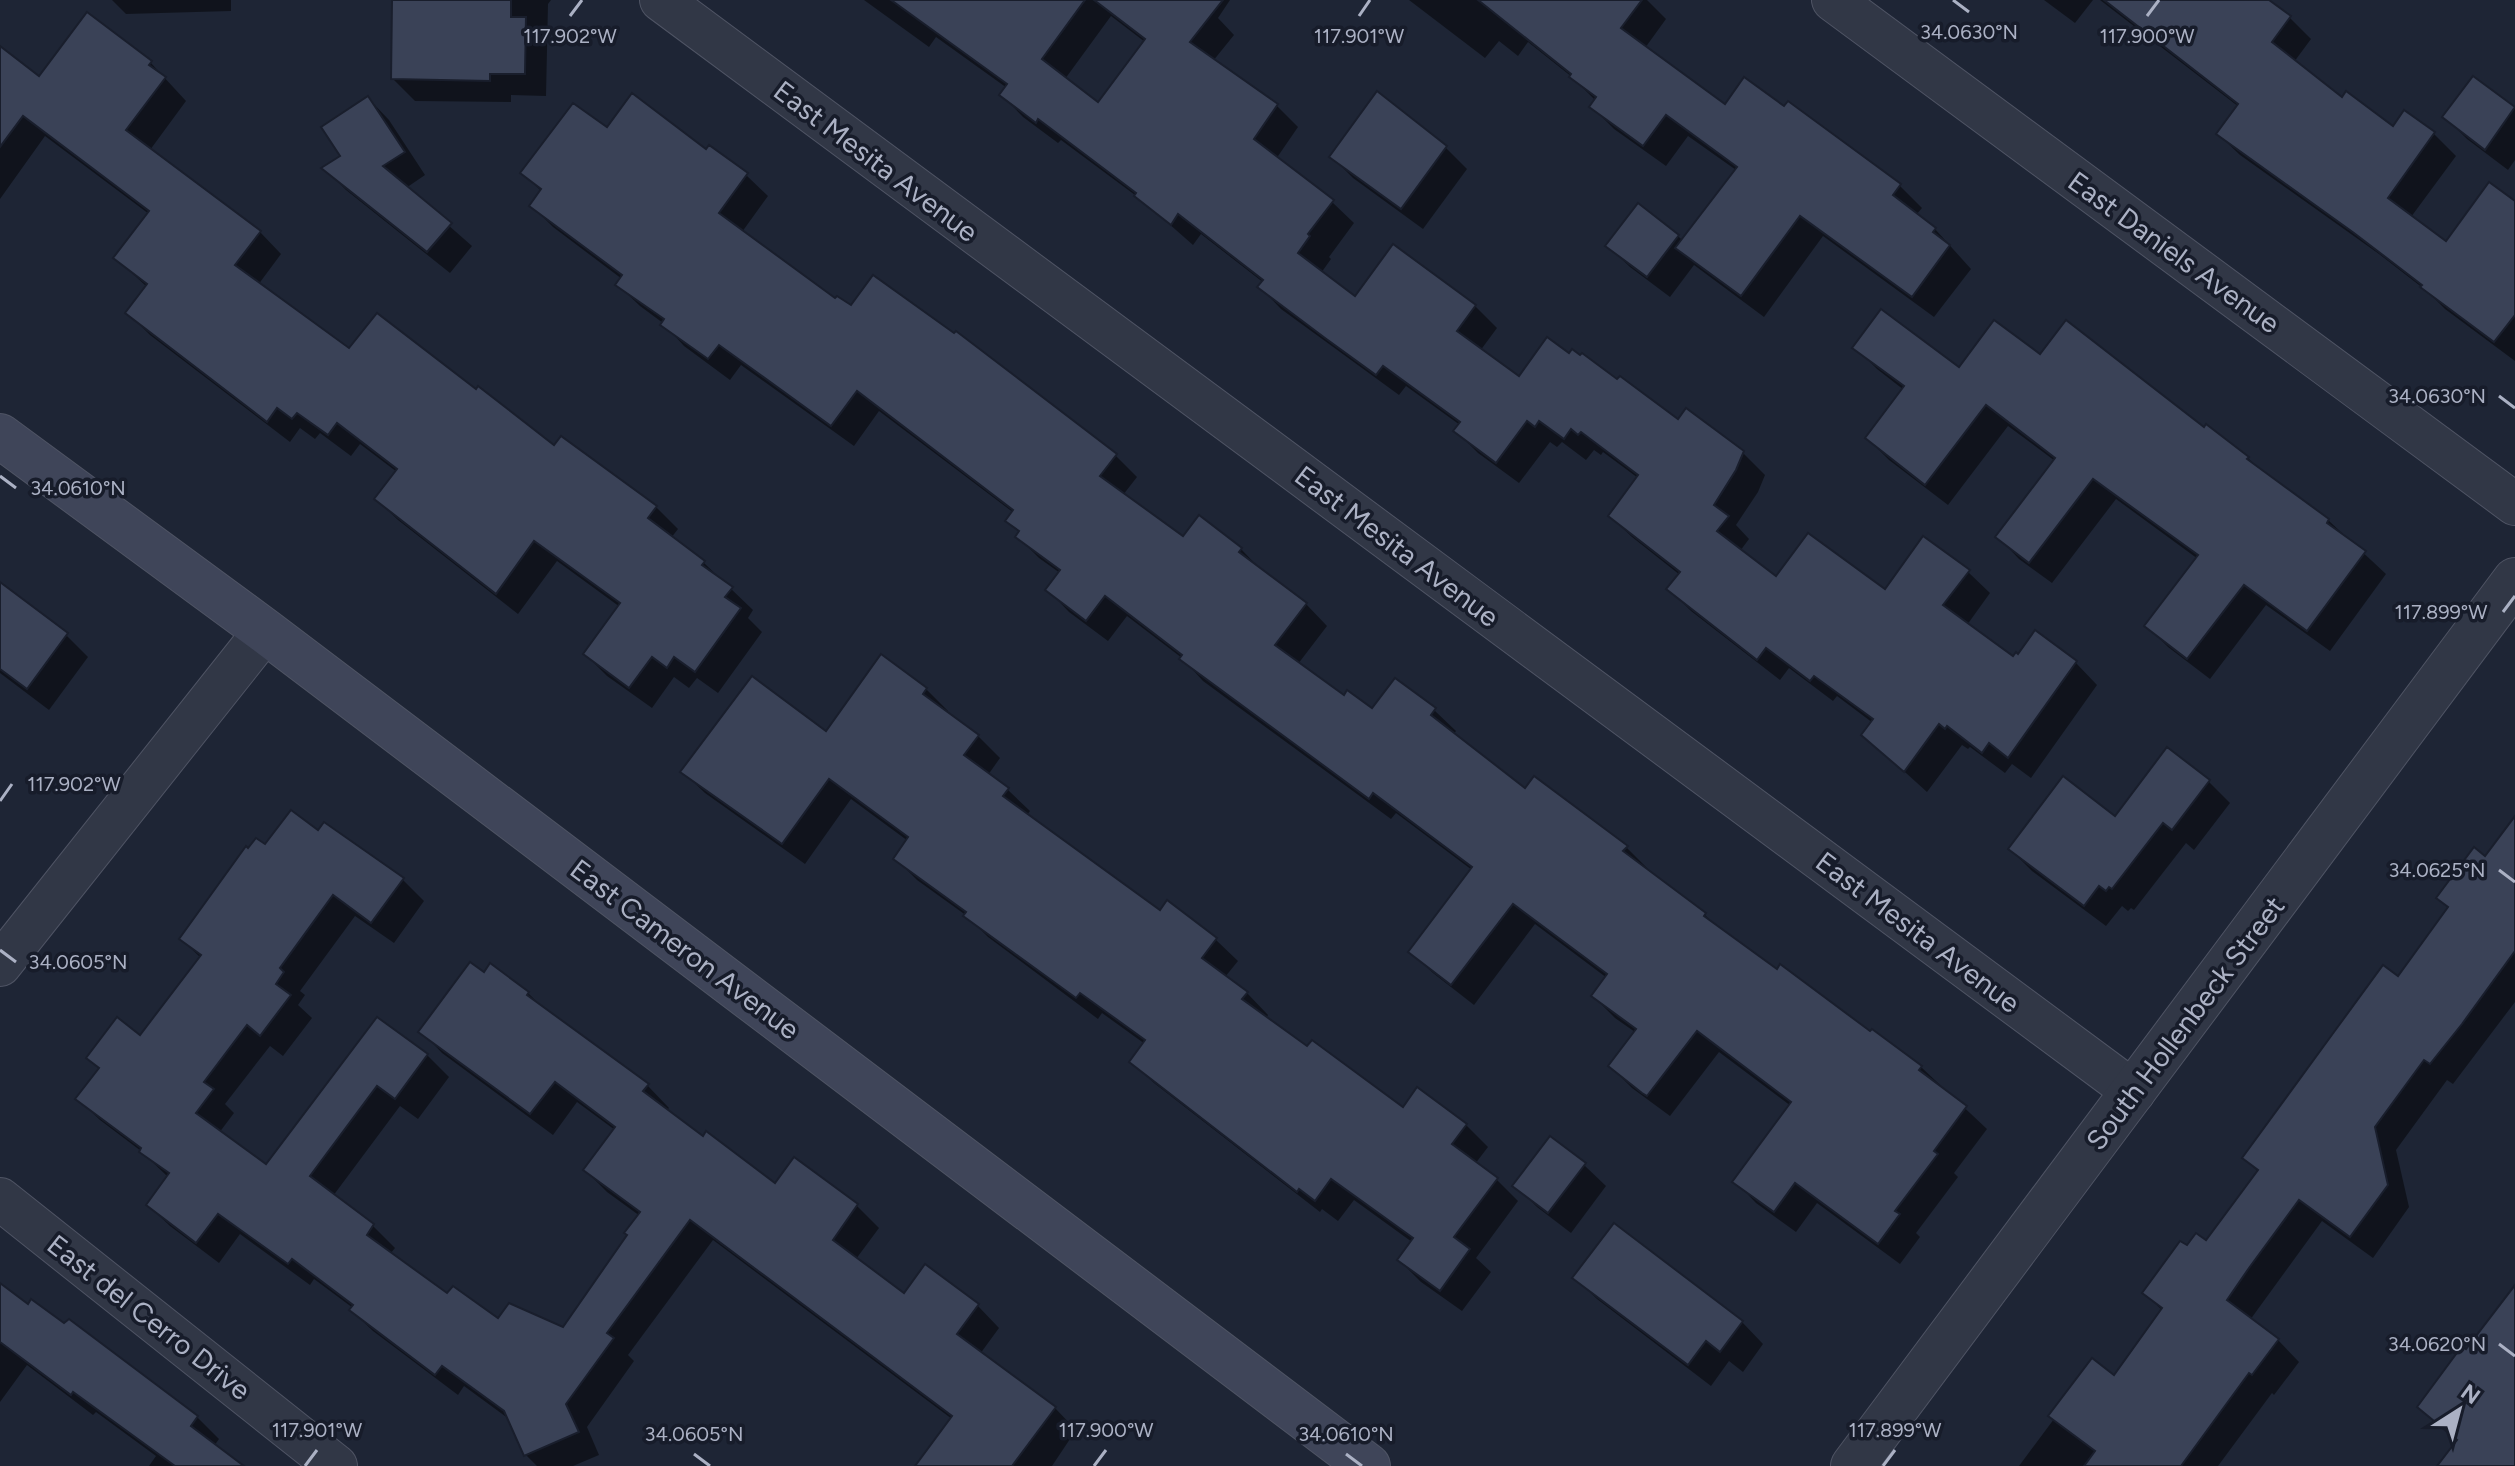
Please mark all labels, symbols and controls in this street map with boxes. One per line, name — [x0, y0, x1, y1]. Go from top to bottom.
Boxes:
text: 34.0630°N — [1920, 20, 2018, 44]
text: 117.902°W — [523, 24, 617, 48]
text: 117.901°W — [1314, 24, 1404, 48]
text: 117.900°W — [2100, 24, 2194, 48]
street label: East Mesita Avenue — [767, 73, 985, 249]
street label: East Daniels Avenue — [2062, 164, 2286, 340]
text: 34.0630°N — [2388, 384, 2486, 408]
street label: East Mesita Avenue — [1288, 458, 1506, 634]
text: 34.0610°N — [30, 476, 126, 500]
text: 117.899°W — [2395, 600, 2487, 624]
text: 117.902°W — [27, 772, 121, 796]
street label: East Mesita Avenue — [1809, 844, 2027, 1020]
street label: East Cameron Avenue — [564, 852, 806, 1046]
text: 34.0625°N — [2388, 858, 2486, 882]
street label: South Hollenbeck Street — [2079, 890, 2291, 1156]
text: 34.0605°N — [29, 950, 127, 974]
street label: East del Cerro Drive — [41, 1227, 257, 1407]
text: 34.0620°N — [2388, 1332, 2486, 1356]
north arrow — [2419, 1370, 2499, 1450]
text: N — [2456, 1378, 2485, 1410]
text: 117.901°W — [272, 1418, 362, 1442]
text: 117.900°W — [1059, 1418, 1153, 1442]
text: 117.899°W — [1849, 1418, 1941, 1442]
text: 34.0605°N — [645, 1422, 743, 1446]
text: 34.0610°N — [1298, 1422, 1394, 1446]

